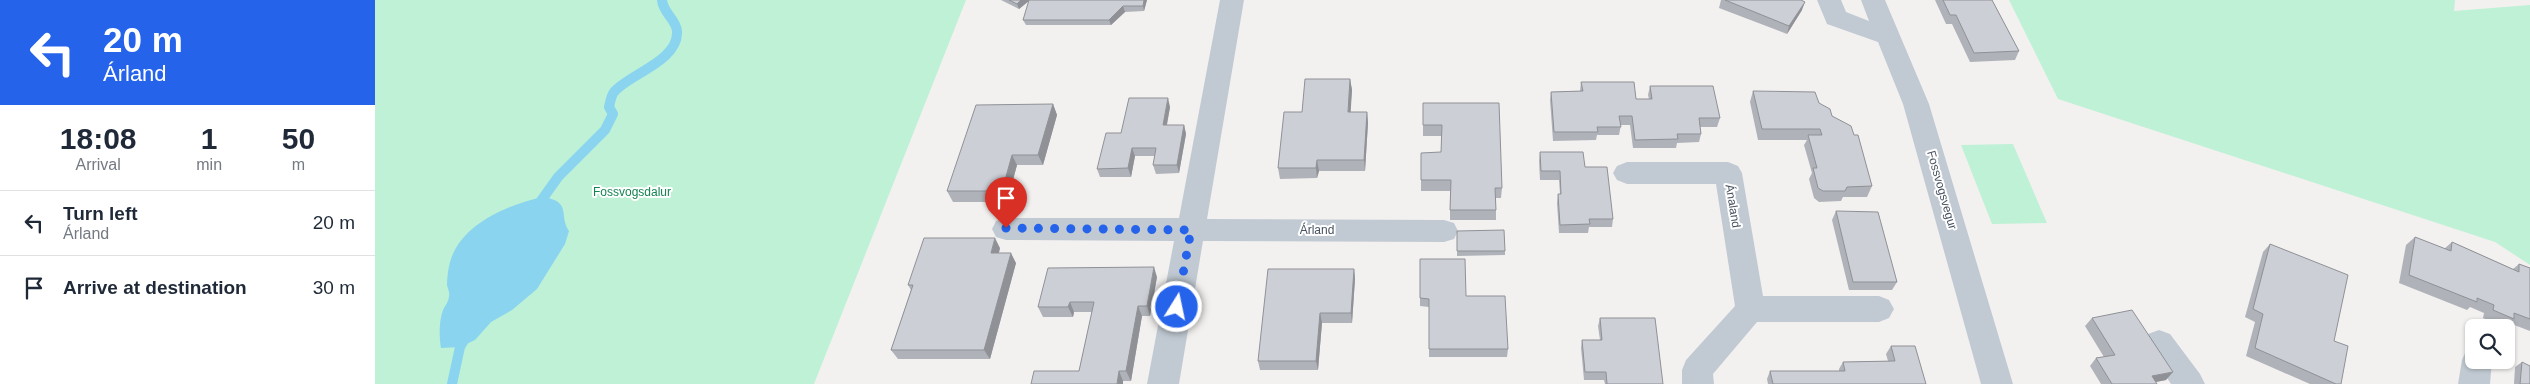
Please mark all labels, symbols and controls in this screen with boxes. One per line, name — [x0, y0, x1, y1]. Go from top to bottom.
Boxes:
icon: left — [20, 20, 85, 85]
text: 20 m — [103, 20, 183, 59]
text: Árland — [103, 61, 167, 86]
text: 18:08 — [60, 122, 137, 155]
text: 1 — [201, 122, 218, 155]
text: 50 — [282, 122, 315, 155]
street label: Fossvogsvegur — [1924, 149, 1960, 231]
text: Arrival — [75, 156, 121, 173]
text: min — [196, 156, 222, 173]
text: m — [292, 156, 305, 173]
pin — [985, 177, 1027, 228]
street label: Ánaland — [1723, 183, 1744, 229]
icon: arrive — [992, 184, 1020, 212]
park label: Fossvogsdalur — [593, 185, 671, 199]
text: Turn left — [63, 203, 138, 224]
icon: left — [20, 209, 48, 237]
text: 20 m — [313, 212, 355, 233]
street label: Árland — [1300, 222, 1334, 237]
text: Árland — [63, 225, 109, 242]
icon: arrive — [20, 274, 48, 302]
text: Arrive at destination — [63, 277, 247, 298]
text: 30 m — [313, 277, 355, 298]
position arrow — [1150, 280, 1202, 332]
map controls — [2465, 319, 2515, 369]
button: search — [2465, 319, 2515, 369]

